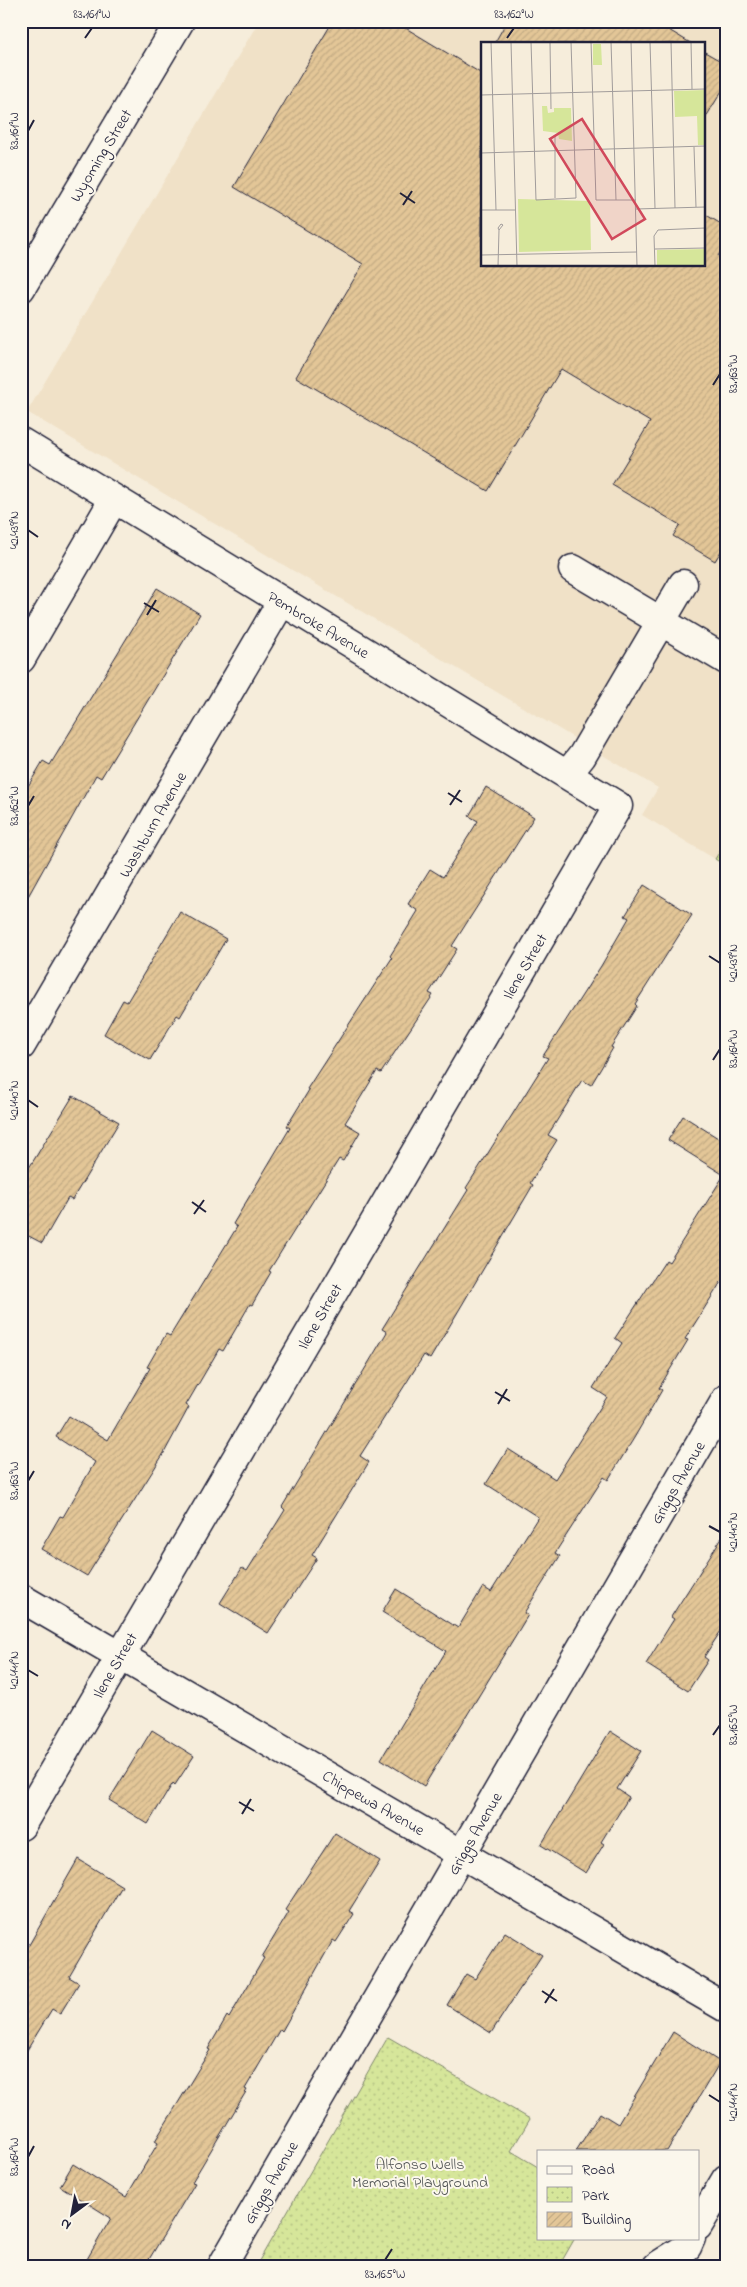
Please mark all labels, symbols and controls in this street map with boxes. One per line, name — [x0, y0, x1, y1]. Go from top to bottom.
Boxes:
text: 83.161°W — [73, 6, 111, 24]
text: 83.162°W — [494, 6, 534, 24]
inset map — [481, 42, 704, 266]
street label: Wyoming Street — [64, 104, 139, 207]
text: 83.161°W — [6, 112, 24, 150]
text: 83.163°W — [725, 355, 743, 393]
text: 42.439°N — [6, 511, 24, 549]
street label: Pembroke Avenue — [262, 586, 374, 666]
street label: Washburn Avenue — [114, 767, 194, 883]
text: 83.162°W — [6, 786, 24, 826]
street label: Ilene Street — [497, 929, 555, 1005]
text: 42.439°N — [725, 944, 743, 982]
text: 83.164°W — [725, 1030, 743, 1068]
text: 42.440°N — [6, 1080, 24, 1120]
street label: Ilene Street — [292, 1279, 350, 1355]
street label: Griggs Avenue — [645, 1436, 713, 1529]
text: 83.163°W — [6, 1462, 24, 1500]
text: 42.440°N — [725, 1512, 743, 1552]
street label: Ilene Street — [87, 1628, 145, 1704]
text: 42.441°N — [6, 1651, 24, 1689]
text: 83.165°W — [725, 1705, 743, 1745]
street label: Chippewa Avenue — [317, 1765, 429, 1843]
street label: Griggs Avenue — [442, 1787, 510, 1880]
text: 42.441°N — [725, 2083, 743, 2121]
street label: Griggs Avenue — [238, 2136, 306, 2229]
text: 83.164°W — [6, 2138, 24, 2176]
legend — [537, 2150, 700, 2240]
park label: Alfonso Wells Memorial Playground — [352, 2153, 488, 2195]
text: Road — [582, 2159, 615, 2181]
text: Park — [582, 2185, 610, 2207]
north arrow — [48, 2190, 98, 2240]
text: Building — [581, 2209, 631, 2232]
text: N — [56, 2212, 75, 2235]
text: 83.165°W — [365, 2266, 405, 2284]

